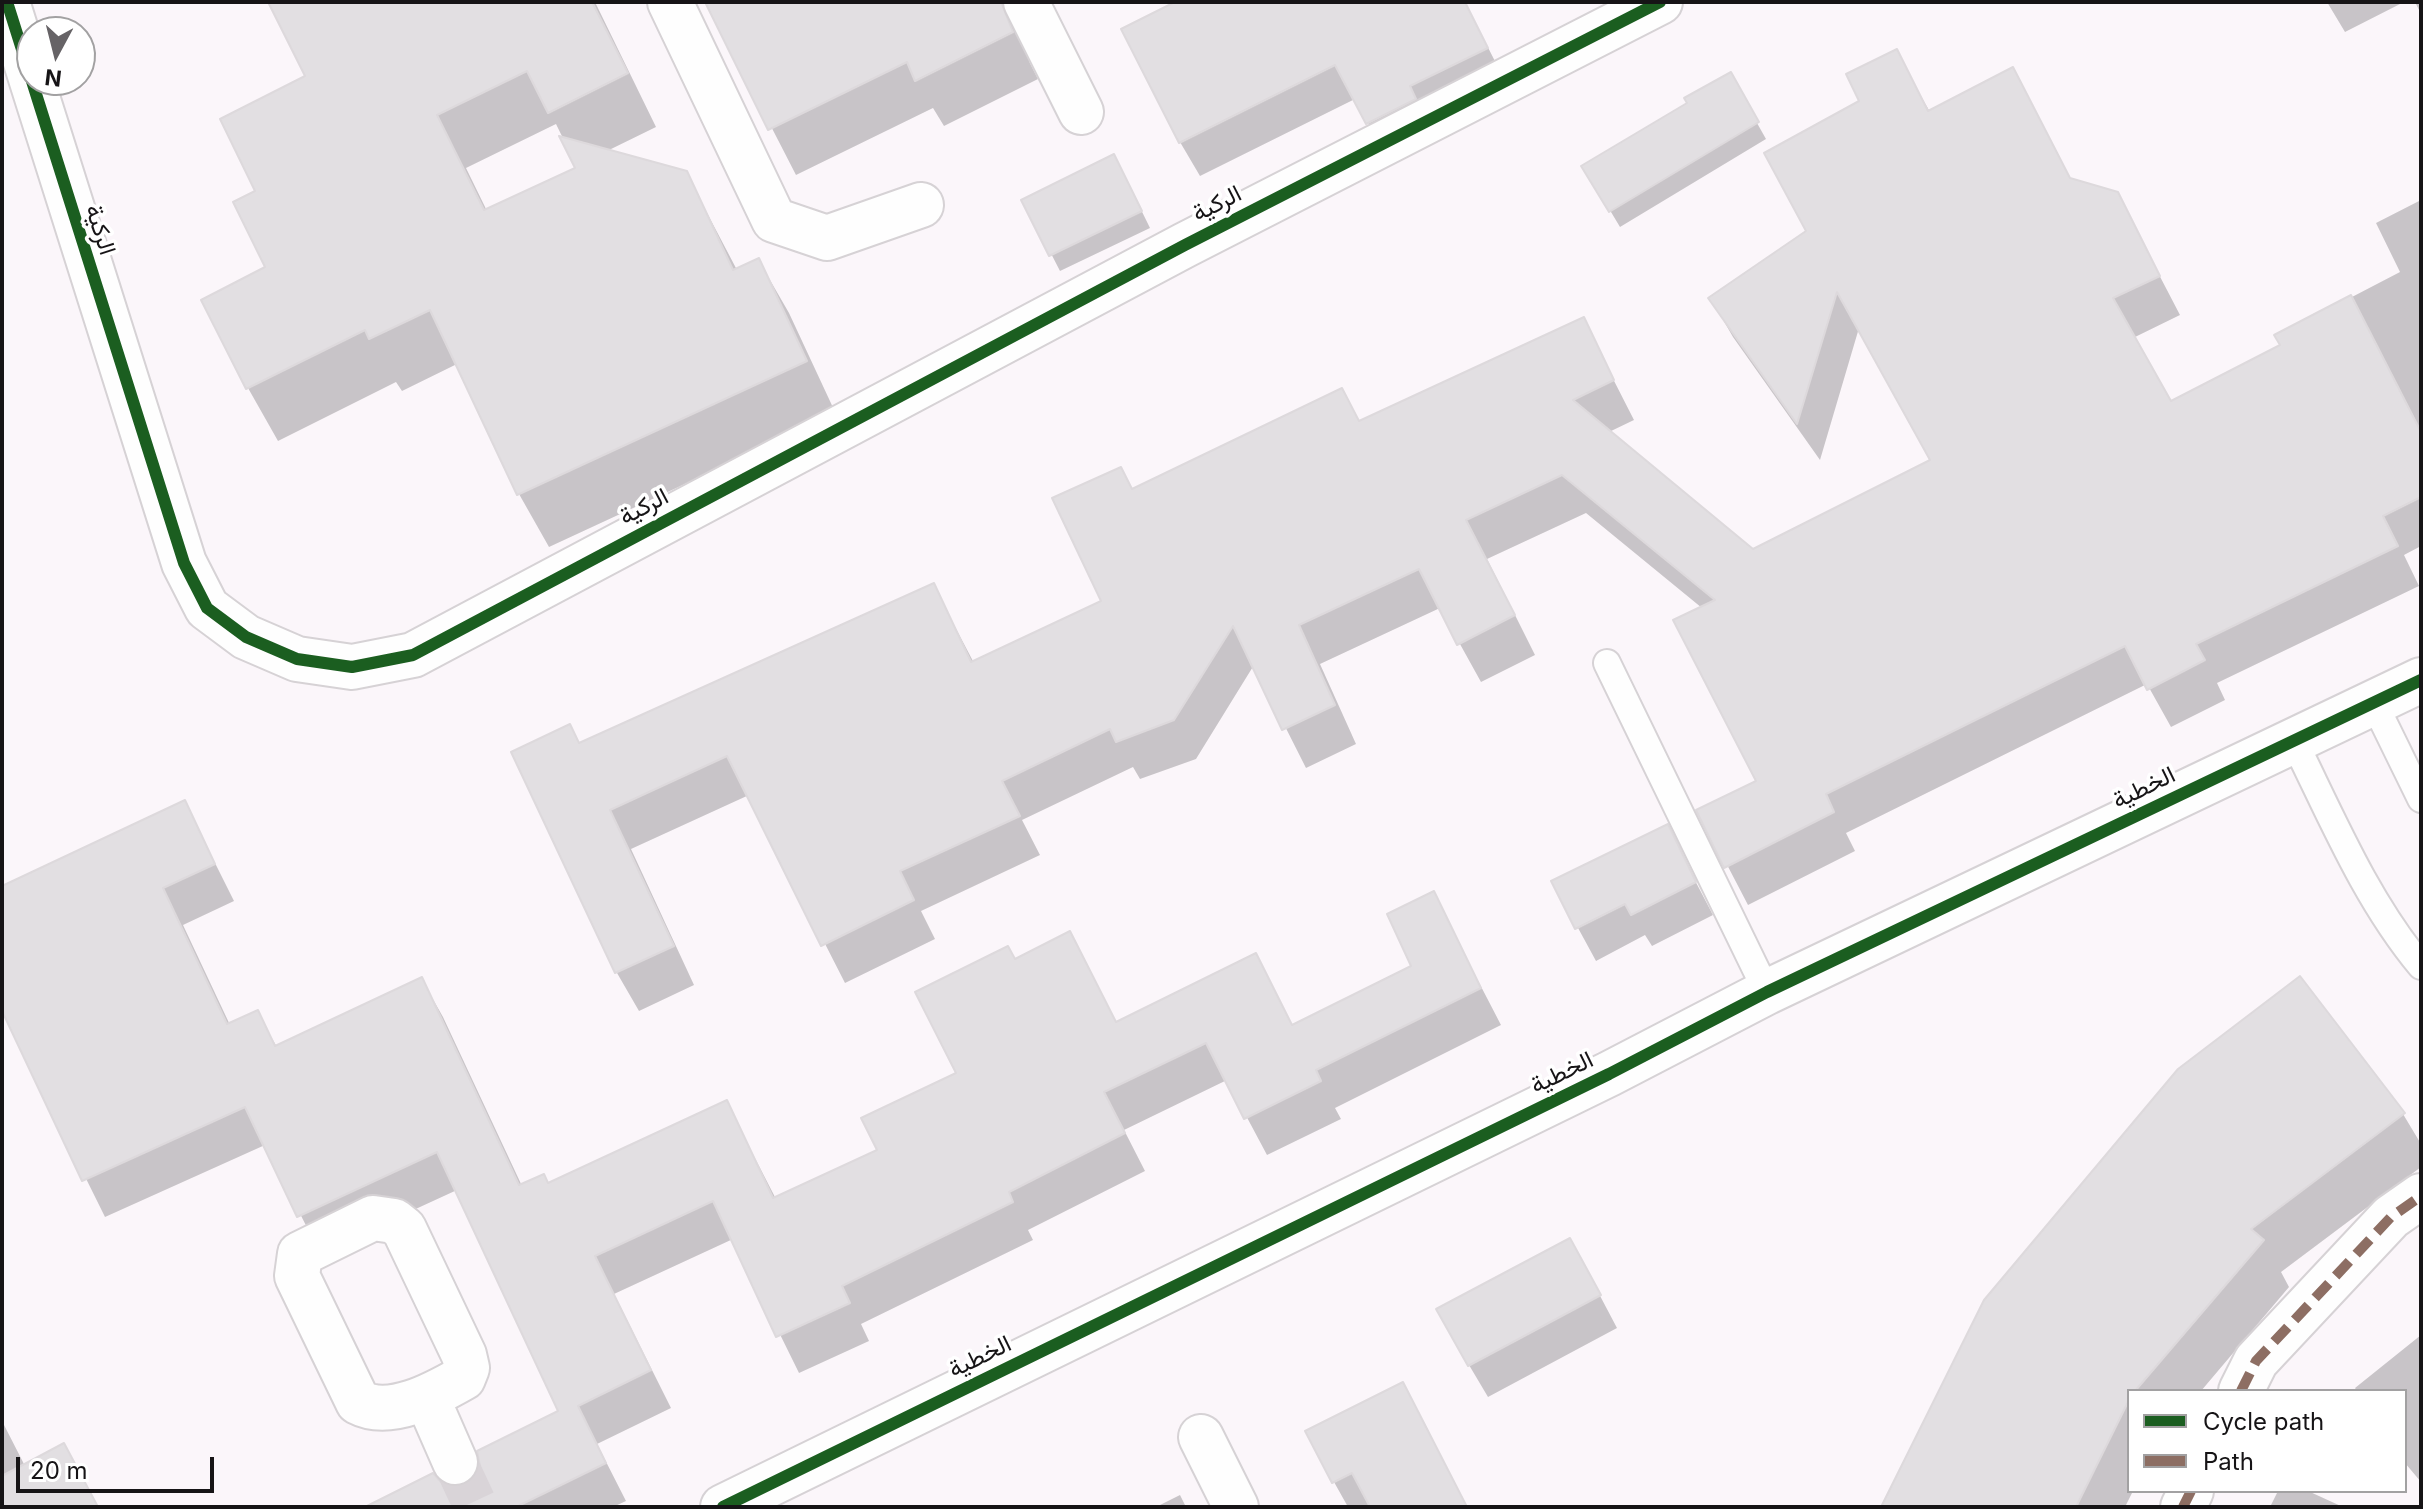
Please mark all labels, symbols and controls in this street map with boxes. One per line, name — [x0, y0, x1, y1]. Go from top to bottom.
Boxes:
north arrow — [16, 16, 96, 96]
text: N — [43, 64, 63, 92]
street label: الركية — [1188, 180, 1246, 228]
street label: الركية — [78, 201, 122, 259]
street label: الركية — [615, 482, 673, 532]
street label: الخطية — [2108, 761, 2180, 815]
street label: الخطية — [1526, 1046, 1598, 1100]
street label: الخطية — [944, 1330, 1016, 1384]
legend — [2127, 1389, 2407, 1493]
text: Cycle path — [2203, 1407, 2324, 1436]
scale bar — [20, 1441, 218, 1491]
text: Path — [2203, 1447, 2254, 1476]
text: 20 m — [30, 1456, 88, 1485]

